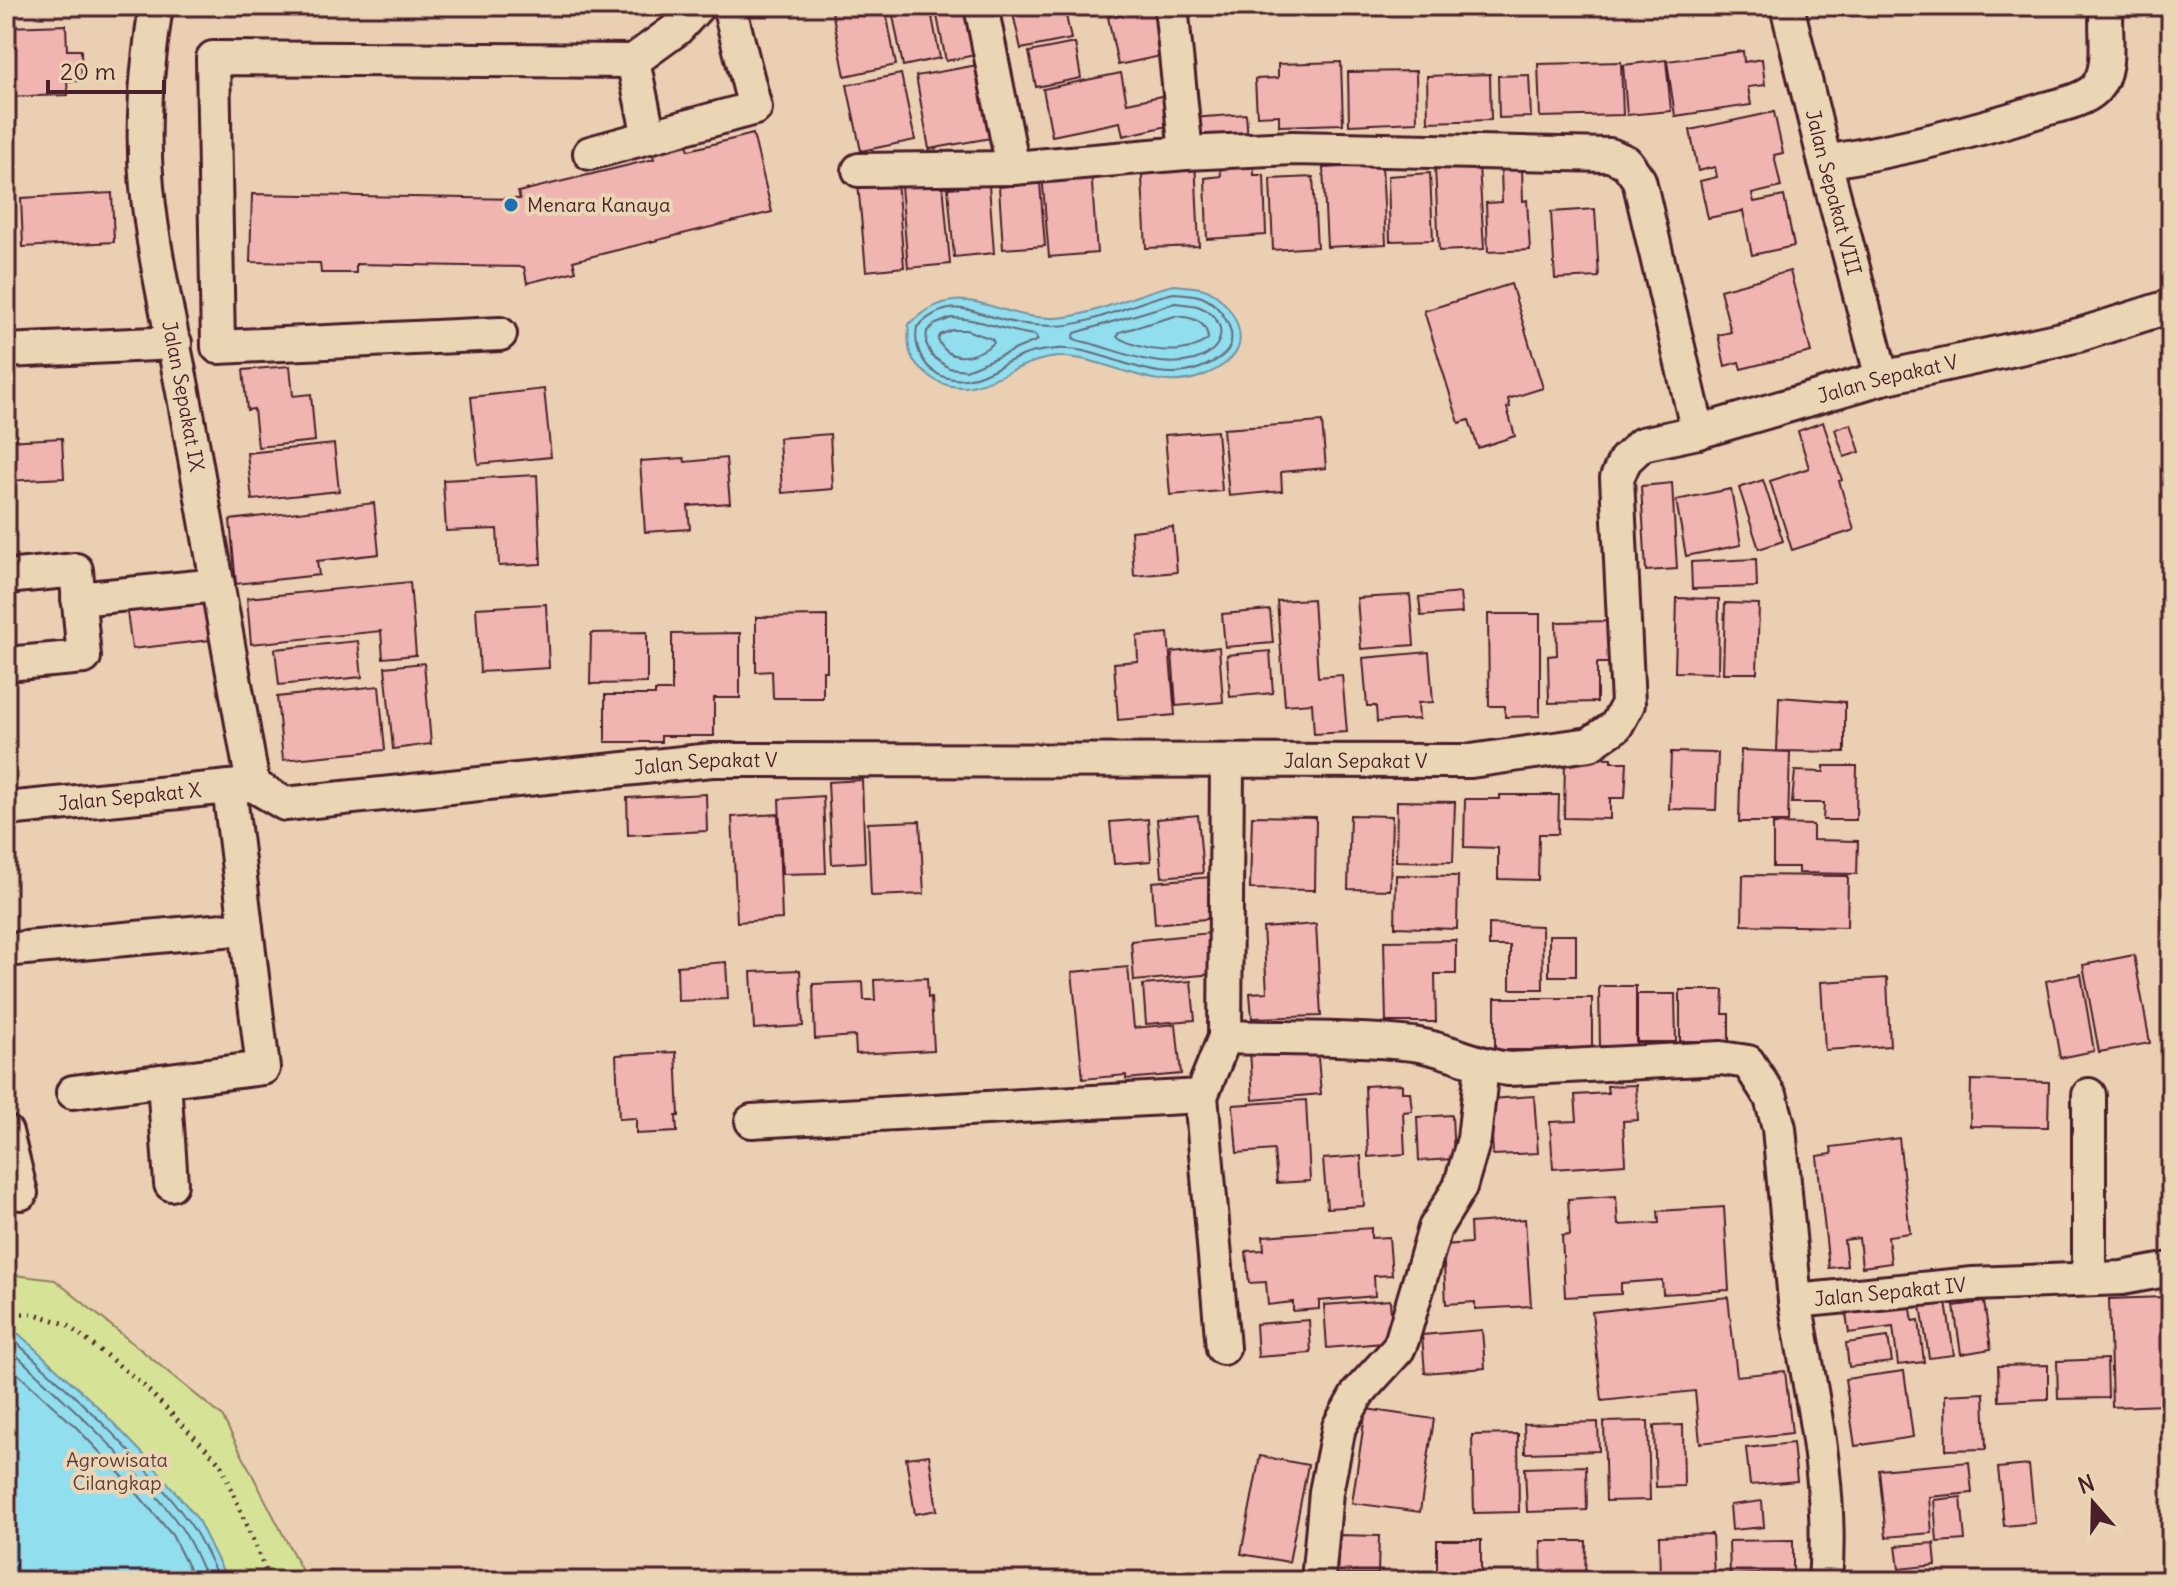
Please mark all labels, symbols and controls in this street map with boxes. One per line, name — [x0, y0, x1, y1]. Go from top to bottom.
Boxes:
scale bar — [48, 44, 164, 94]
text: 20 m — [60, 56, 116, 86]
street label: Jalan Sepakat VIII — [1801, 107, 1867, 278]
place label: Menara Kanaya — [527, 192, 670, 217]
marker: Menara Kanaya — [502, 196, 520, 214]
street label: Jalan Sepakat IX — [157, 319, 210, 474]
street label: Jalan Sepakat V — [1814, 349, 1960, 408]
street label: Jalan Sepakat V — [633, 747, 778, 780]
street label: Jalan Sepakat V — [1283, 748, 1428, 773]
street label: Jalan Sepakat X — [56, 777, 203, 816]
street label: Jalan Sepakat IV — [1813, 1272, 1967, 1311]
park label: Agrowisata Cilangkap — [66, 1447, 168, 1495]
north arrow — [2053, 1463, 2133, 1543]
text: N — [2074, 1468, 2098, 1500]

